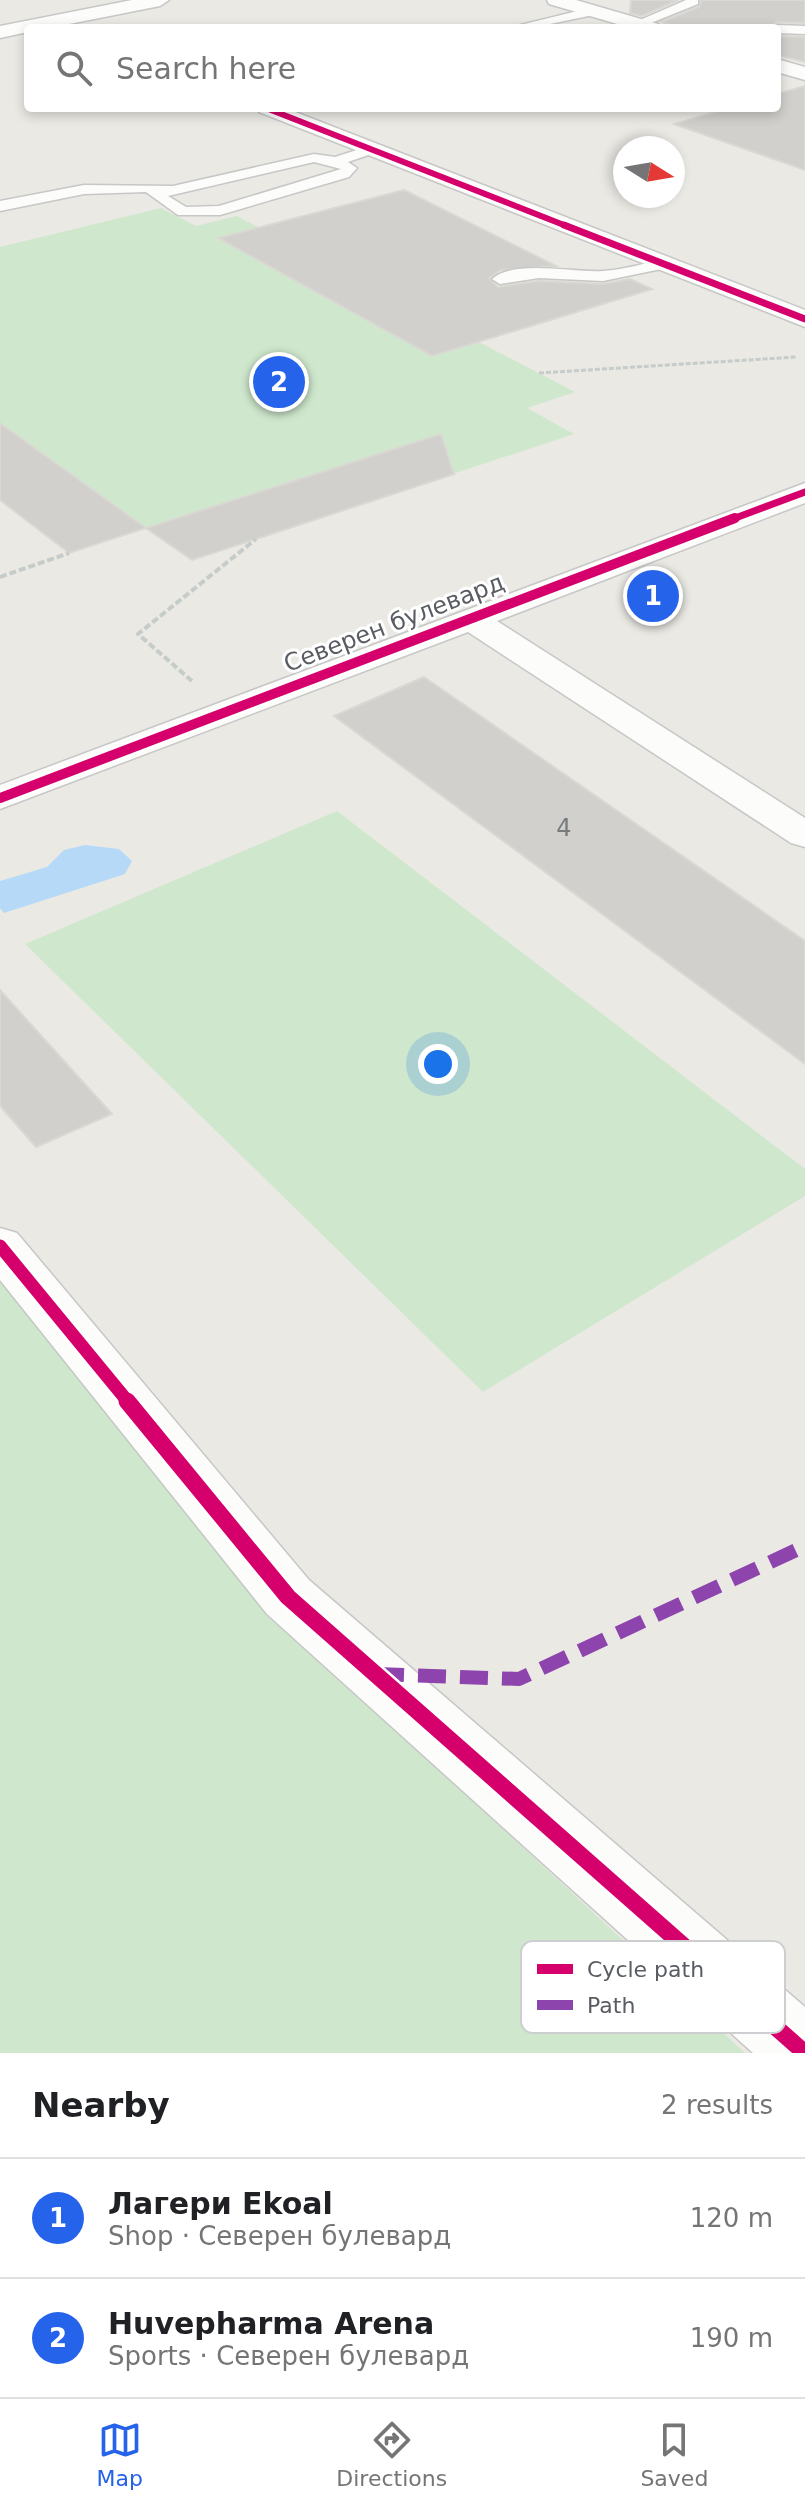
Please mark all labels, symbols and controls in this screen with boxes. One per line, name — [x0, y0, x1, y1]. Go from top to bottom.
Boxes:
search box — [24, 24, 781, 112]
icon: search — [52, 46, 96, 90]
text: Search here — [116, 51, 296, 86]
north arrow — [613, 136, 685, 208]
pin: 2 — [253, 352, 305, 412]
pin: 1 — [627, 566, 679, 626]
street label: Северен булевард — [280, 568, 508, 678]
house number: 4 — [556, 814, 572, 842]
your location — [418, 1044, 458, 1084]
legend — [521, 1941, 785, 2033]
text: Cycle path — [587, 1957, 704, 1982]
text: Path — [587, 1993, 635, 2018]
text: Nearby — [32, 2085, 170, 2125]
text: 2 results — [661, 2090, 773, 2120]
text: Лагери Ekoal — [108, 2186, 333, 2221]
text: 1 — [49, 2203, 67, 2233]
text: 120 m — [690, 2203, 773, 2233]
text: Shop · Северен булевард — [108, 2221, 451, 2251]
text: Huvepharma Arena — [108, 2306, 434, 2341]
text: 2 — [49, 2323, 67, 2353]
text: 190 m — [690, 2323, 773, 2353]
text: Sports · Северен булевард — [108, 2341, 469, 2371]
tab: Map — [97, 2418, 143, 2491]
tab: Directions — [336, 2418, 447, 2491]
tab: Saved — [640, 2418, 708, 2491]

